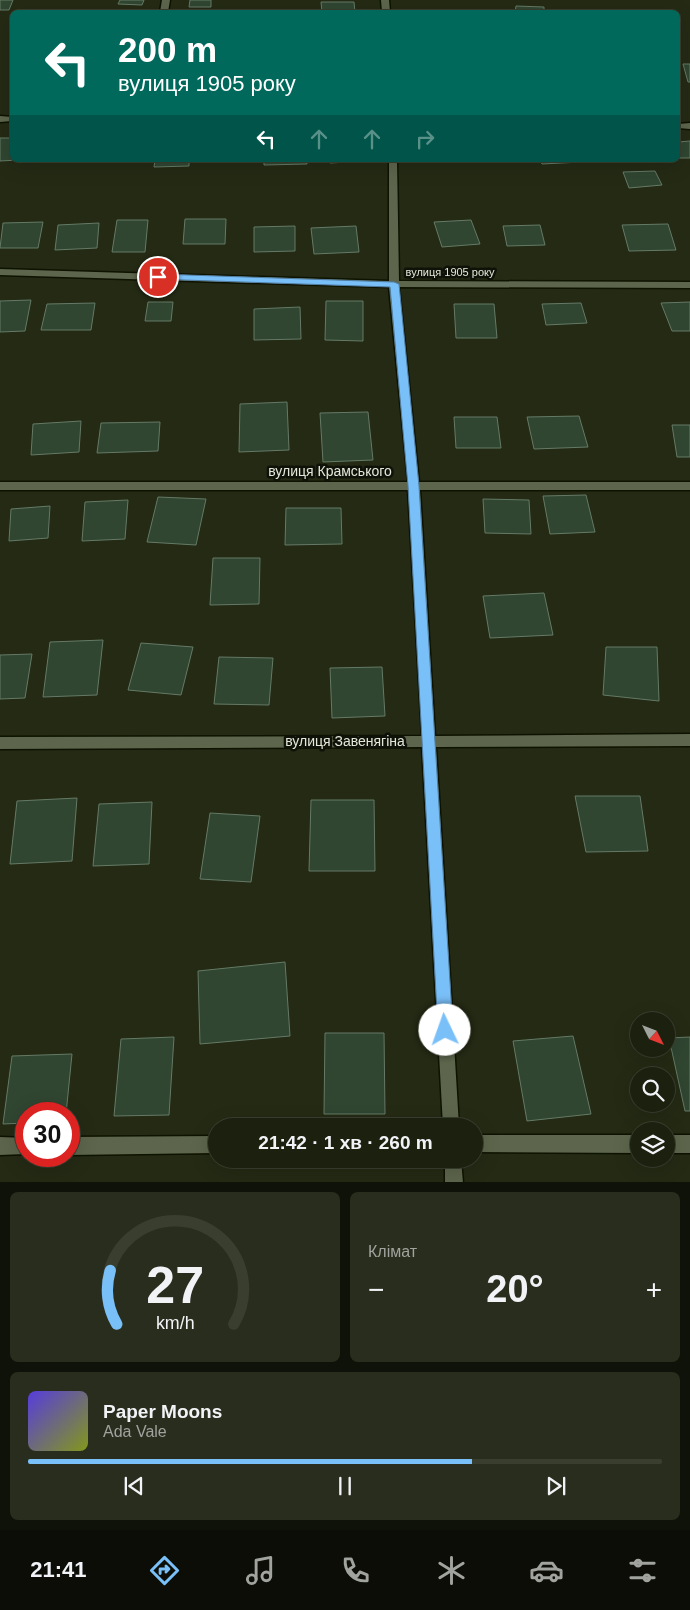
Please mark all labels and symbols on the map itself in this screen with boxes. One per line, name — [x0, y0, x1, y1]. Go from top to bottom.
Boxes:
pin — [137, 256, 179, 298]
street label: вулиця 1905 року — [406, 266, 495, 278]
street label: вулиця Крамського — [268, 463, 392, 479]
street label: вулиця Завенягіна — [285, 733, 405, 749]
position arrow — [418, 1003, 470, 1055]
north arrow — [630, 1012, 675, 1058]
speed limit sign: 30 — [15, 1102, 80, 1167]

